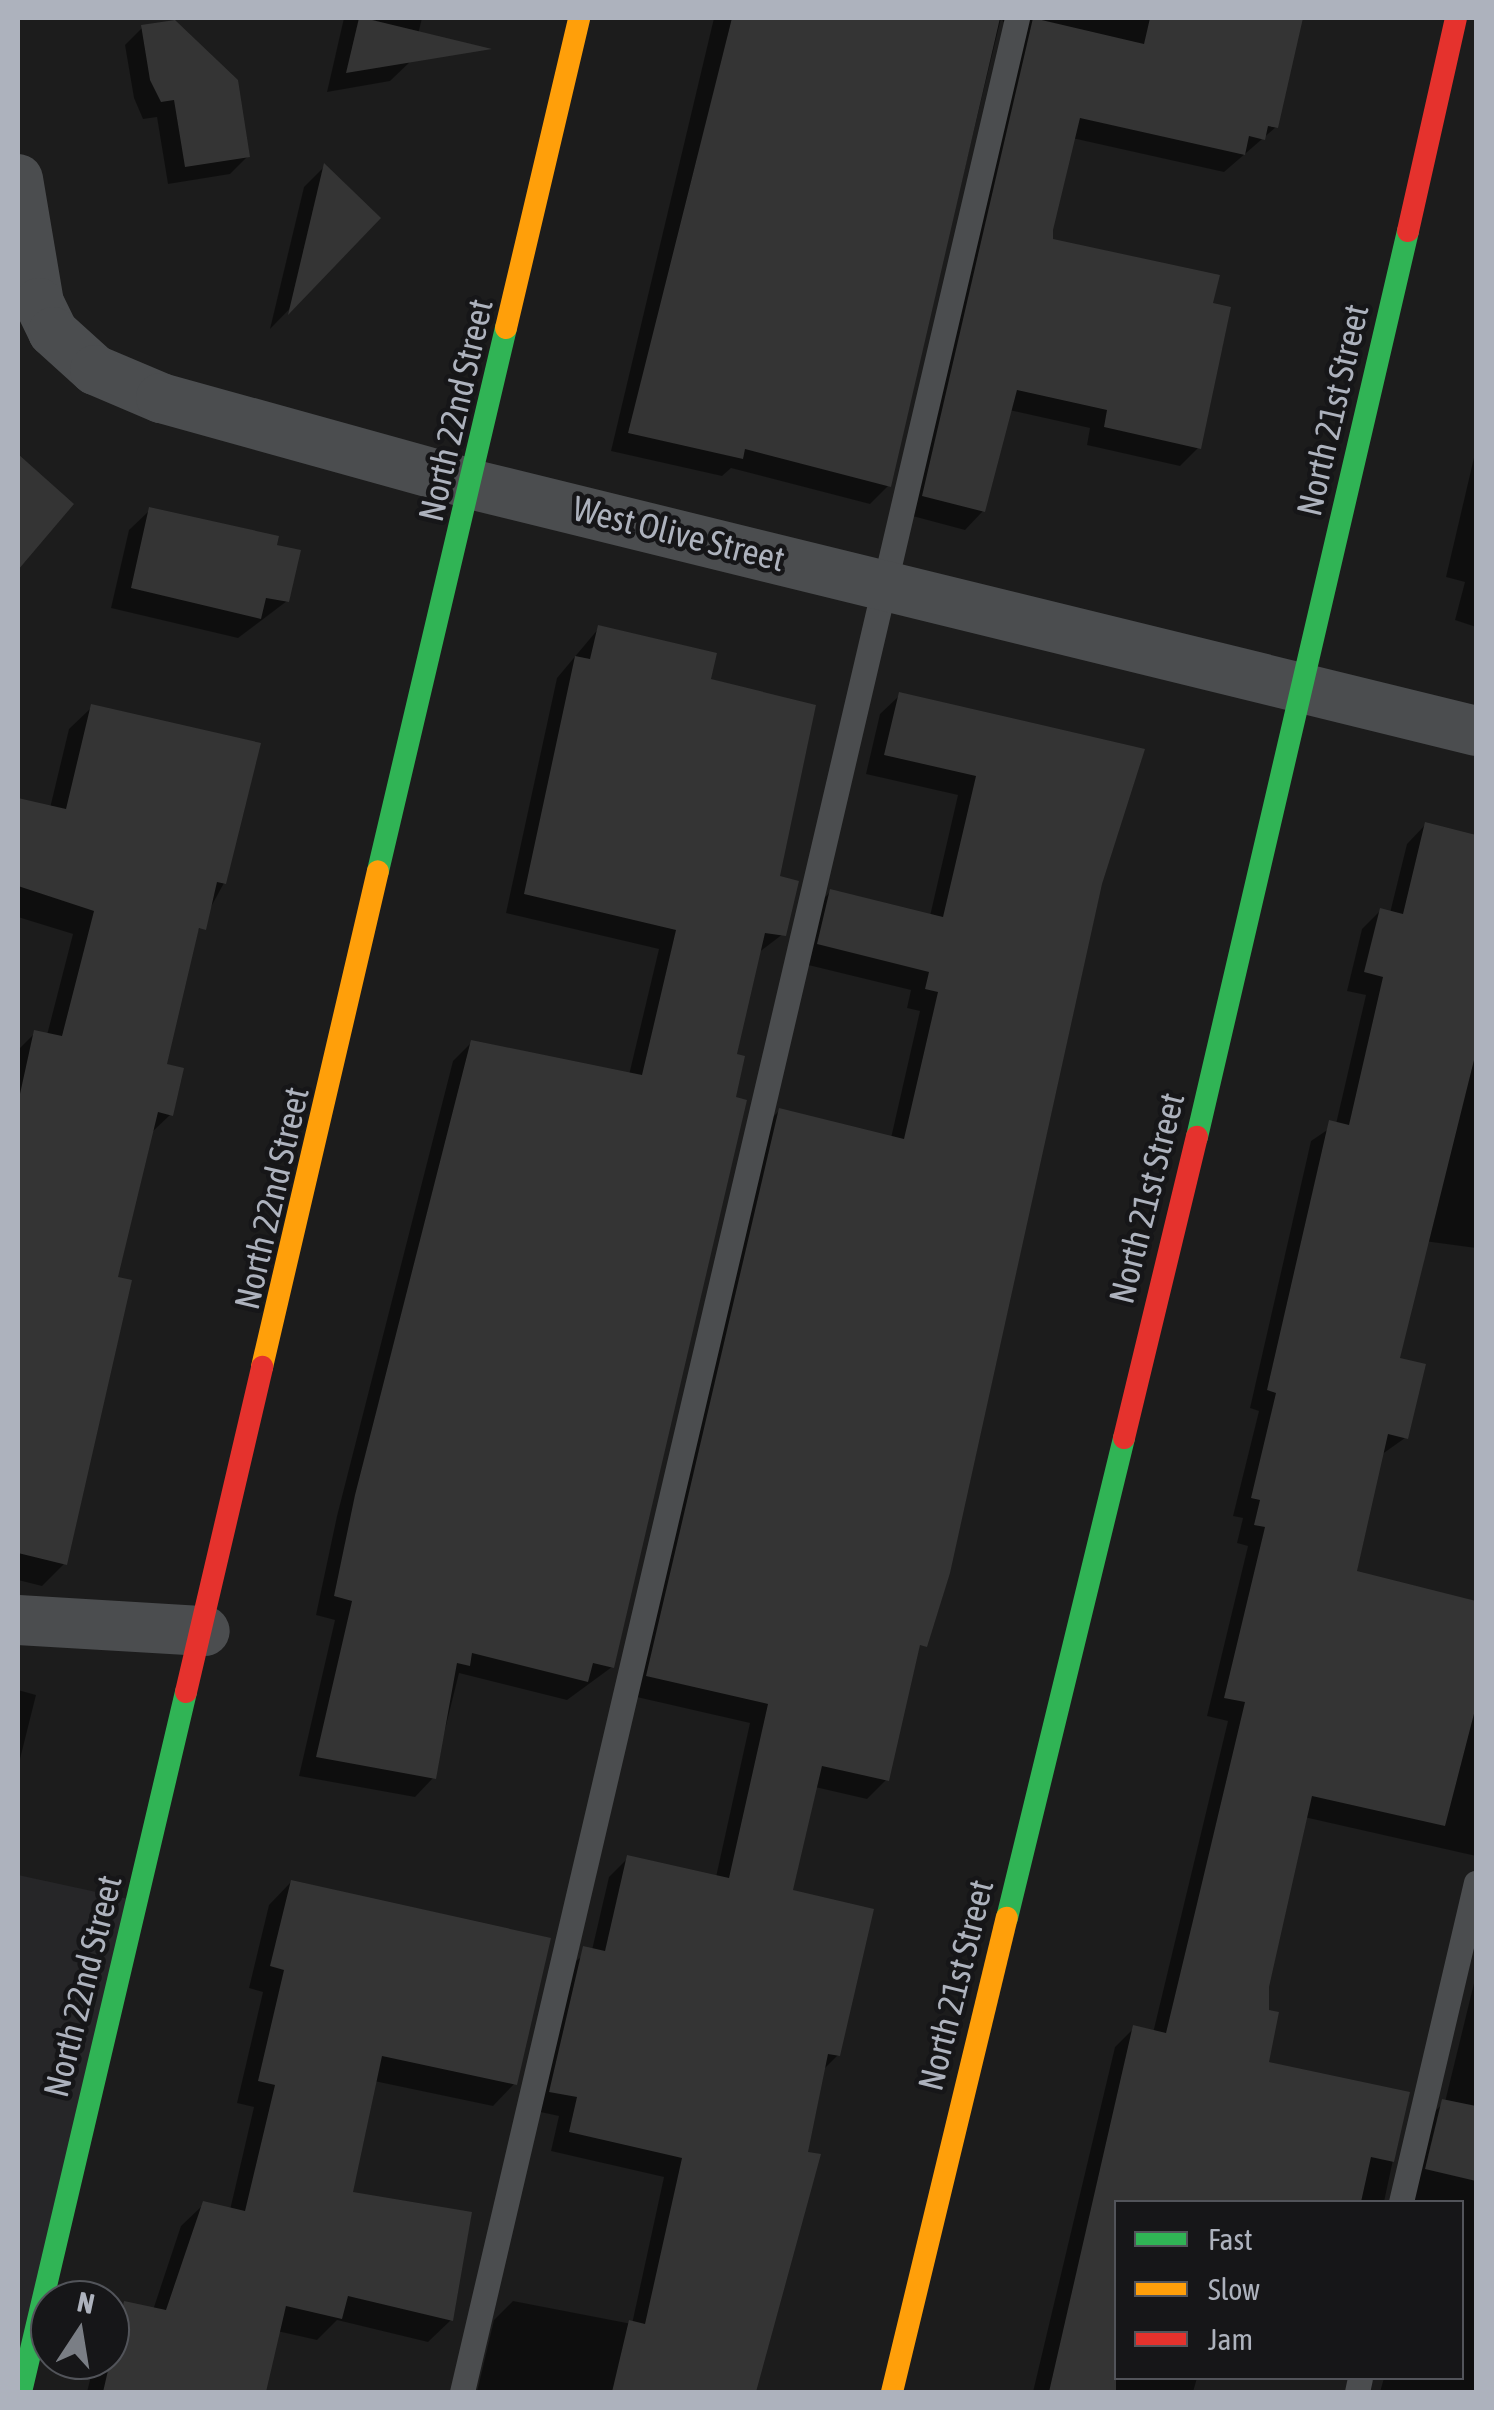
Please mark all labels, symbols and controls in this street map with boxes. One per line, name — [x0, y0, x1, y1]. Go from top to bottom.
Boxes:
street label: North 22nd Street — [409, 295, 501, 525]
street label: North 21st Street — [1287, 300, 1377, 520]
street label: West Olive Street — [569, 486, 789, 580]
street label: North 22nd Street — [225, 1083, 317, 1313]
street label: North 21st Street — [1100, 1088, 1192, 1308]
street label: North 22nd Street — [34, 1871, 130, 2101]
street label: North 21st Street — [909, 1875, 1001, 2095]
legend — [1114, 2200, 1464, 2380]
text: Fast — [1208, 2222, 1253, 2256]
text: Slow — [1208, 2272, 1260, 2306]
north arrow — [30, 2280, 130, 2380]
text: N — [74, 2285, 97, 2320]
text: Jam — [1208, 2322, 1253, 2356]

